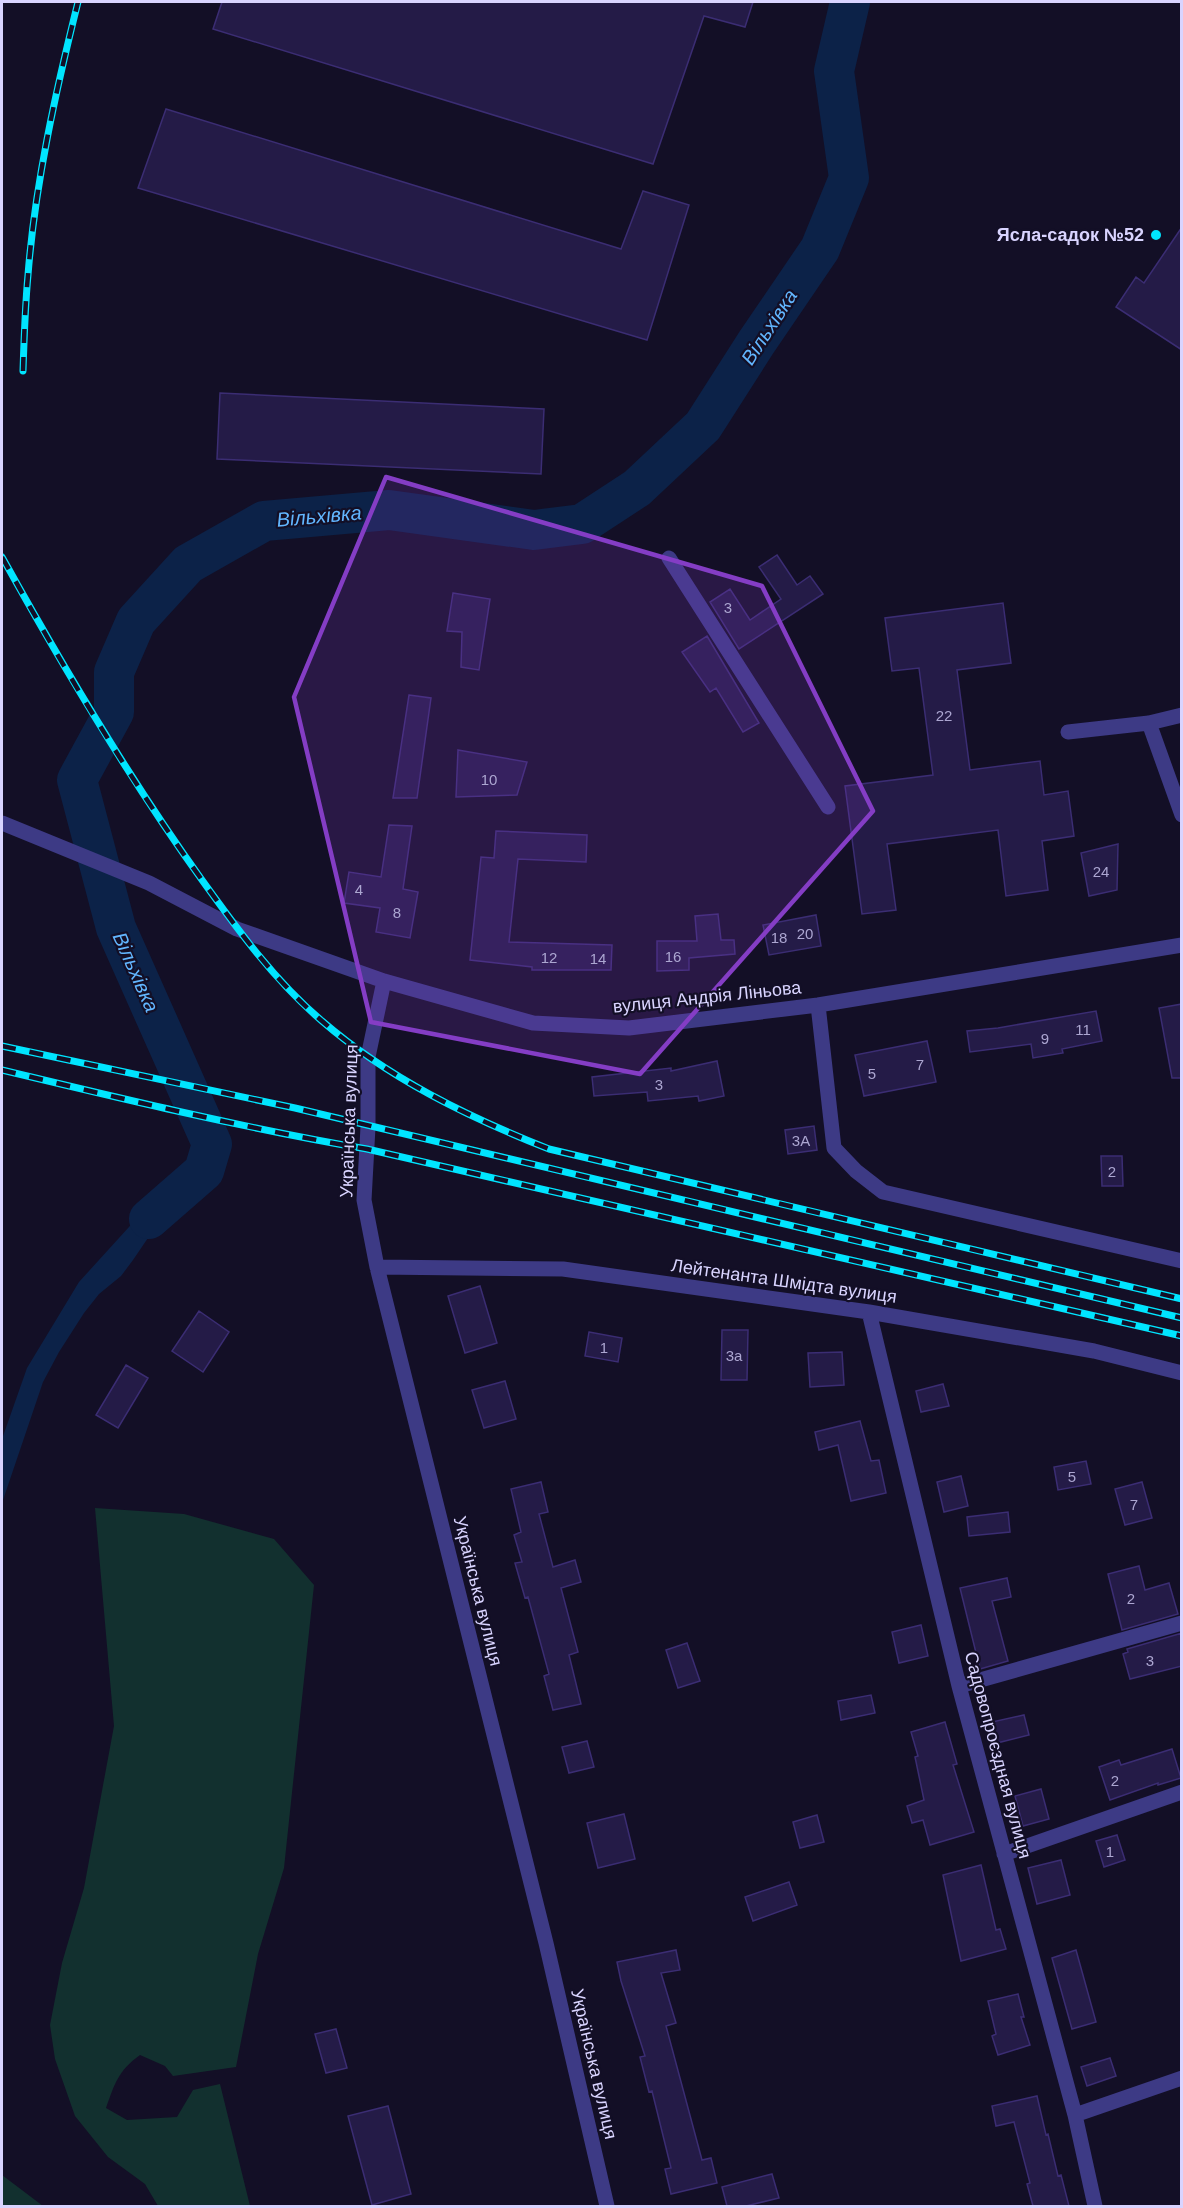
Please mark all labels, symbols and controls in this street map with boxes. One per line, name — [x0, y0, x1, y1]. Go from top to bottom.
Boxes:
place label: Ясла-садок №52 — [997, 225, 1144, 245]
marker: Ясла-садок №52 — [1149, 228, 1163, 242]
water label: Вільхівка — [737, 285, 801, 369]
water label: Вільхівка — [276, 501, 362, 531]
house number: 3 — [724, 599, 732, 616]
house number: 22 — [936, 707, 952, 724]
house number: 10 — [481, 771, 497, 788]
house number: 24 — [1093, 863, 1109, 880]
house number: 4 — [355, 881, 363, 898]
house number: 8 — [393, 904, 401, 921]
house number: 20 — [797, 925, 813, 942]
water label: Вільхівка — [109, 929, 163, 1015]
house number: 18 — [771, 929, 787, 946]
house number: 16 — [665, 948, 681, 965]
house number: 12 — [541, 949, 557, 966]
house number: 14 — [590, 950, 606, 967]
street label: вулиця Андрія Ліньова — [612, 977, 803, 1017]
house number: 11 — [1075, 1021, 1091, 1038]
house number: 9 — [1041, 1030, 1049, 1047]
street label: Українська вулиця — [336, 1044, 362, 1198]
house number: 7 — [916, 1056, 924, 1073]
house number: 5 — [868, 1065, 876, 1082]
house number: 3 — [655, 1076, 663, 1093]
house number: 3А — [792, 1132, 810, 1149]
house number: 2 — [1108, 1163, 1116, 1180]
street label: Лейтенанта Шмідта вулиця — [670, 1255, 898, 1307]
house number: 1 — [600, 1339, 608, 1356]
house number: 3а — [726, 1347, 743, 1364]
house number: 5 — [1068, 1468, 1076, 1485]
house number: 7 — [1130, 1496, 1138, 1513]
street label: Українська вулиця — [450, 1514, 506, 1668]
house number: 2 — [1127, 1590, 1135, 1607]
street label: Садовопроєздная вулиця — [961, 1649, 1035, 1861]
house number: 3 — [1146, 1652, 1154, 1669]
house number: 2 — [1111, 1772, 1119, 1789]
house number: 1 — [1106, 1843, 1114, 1860]
street label: Українська вулиця — [567, 1987, 621, 2141]

